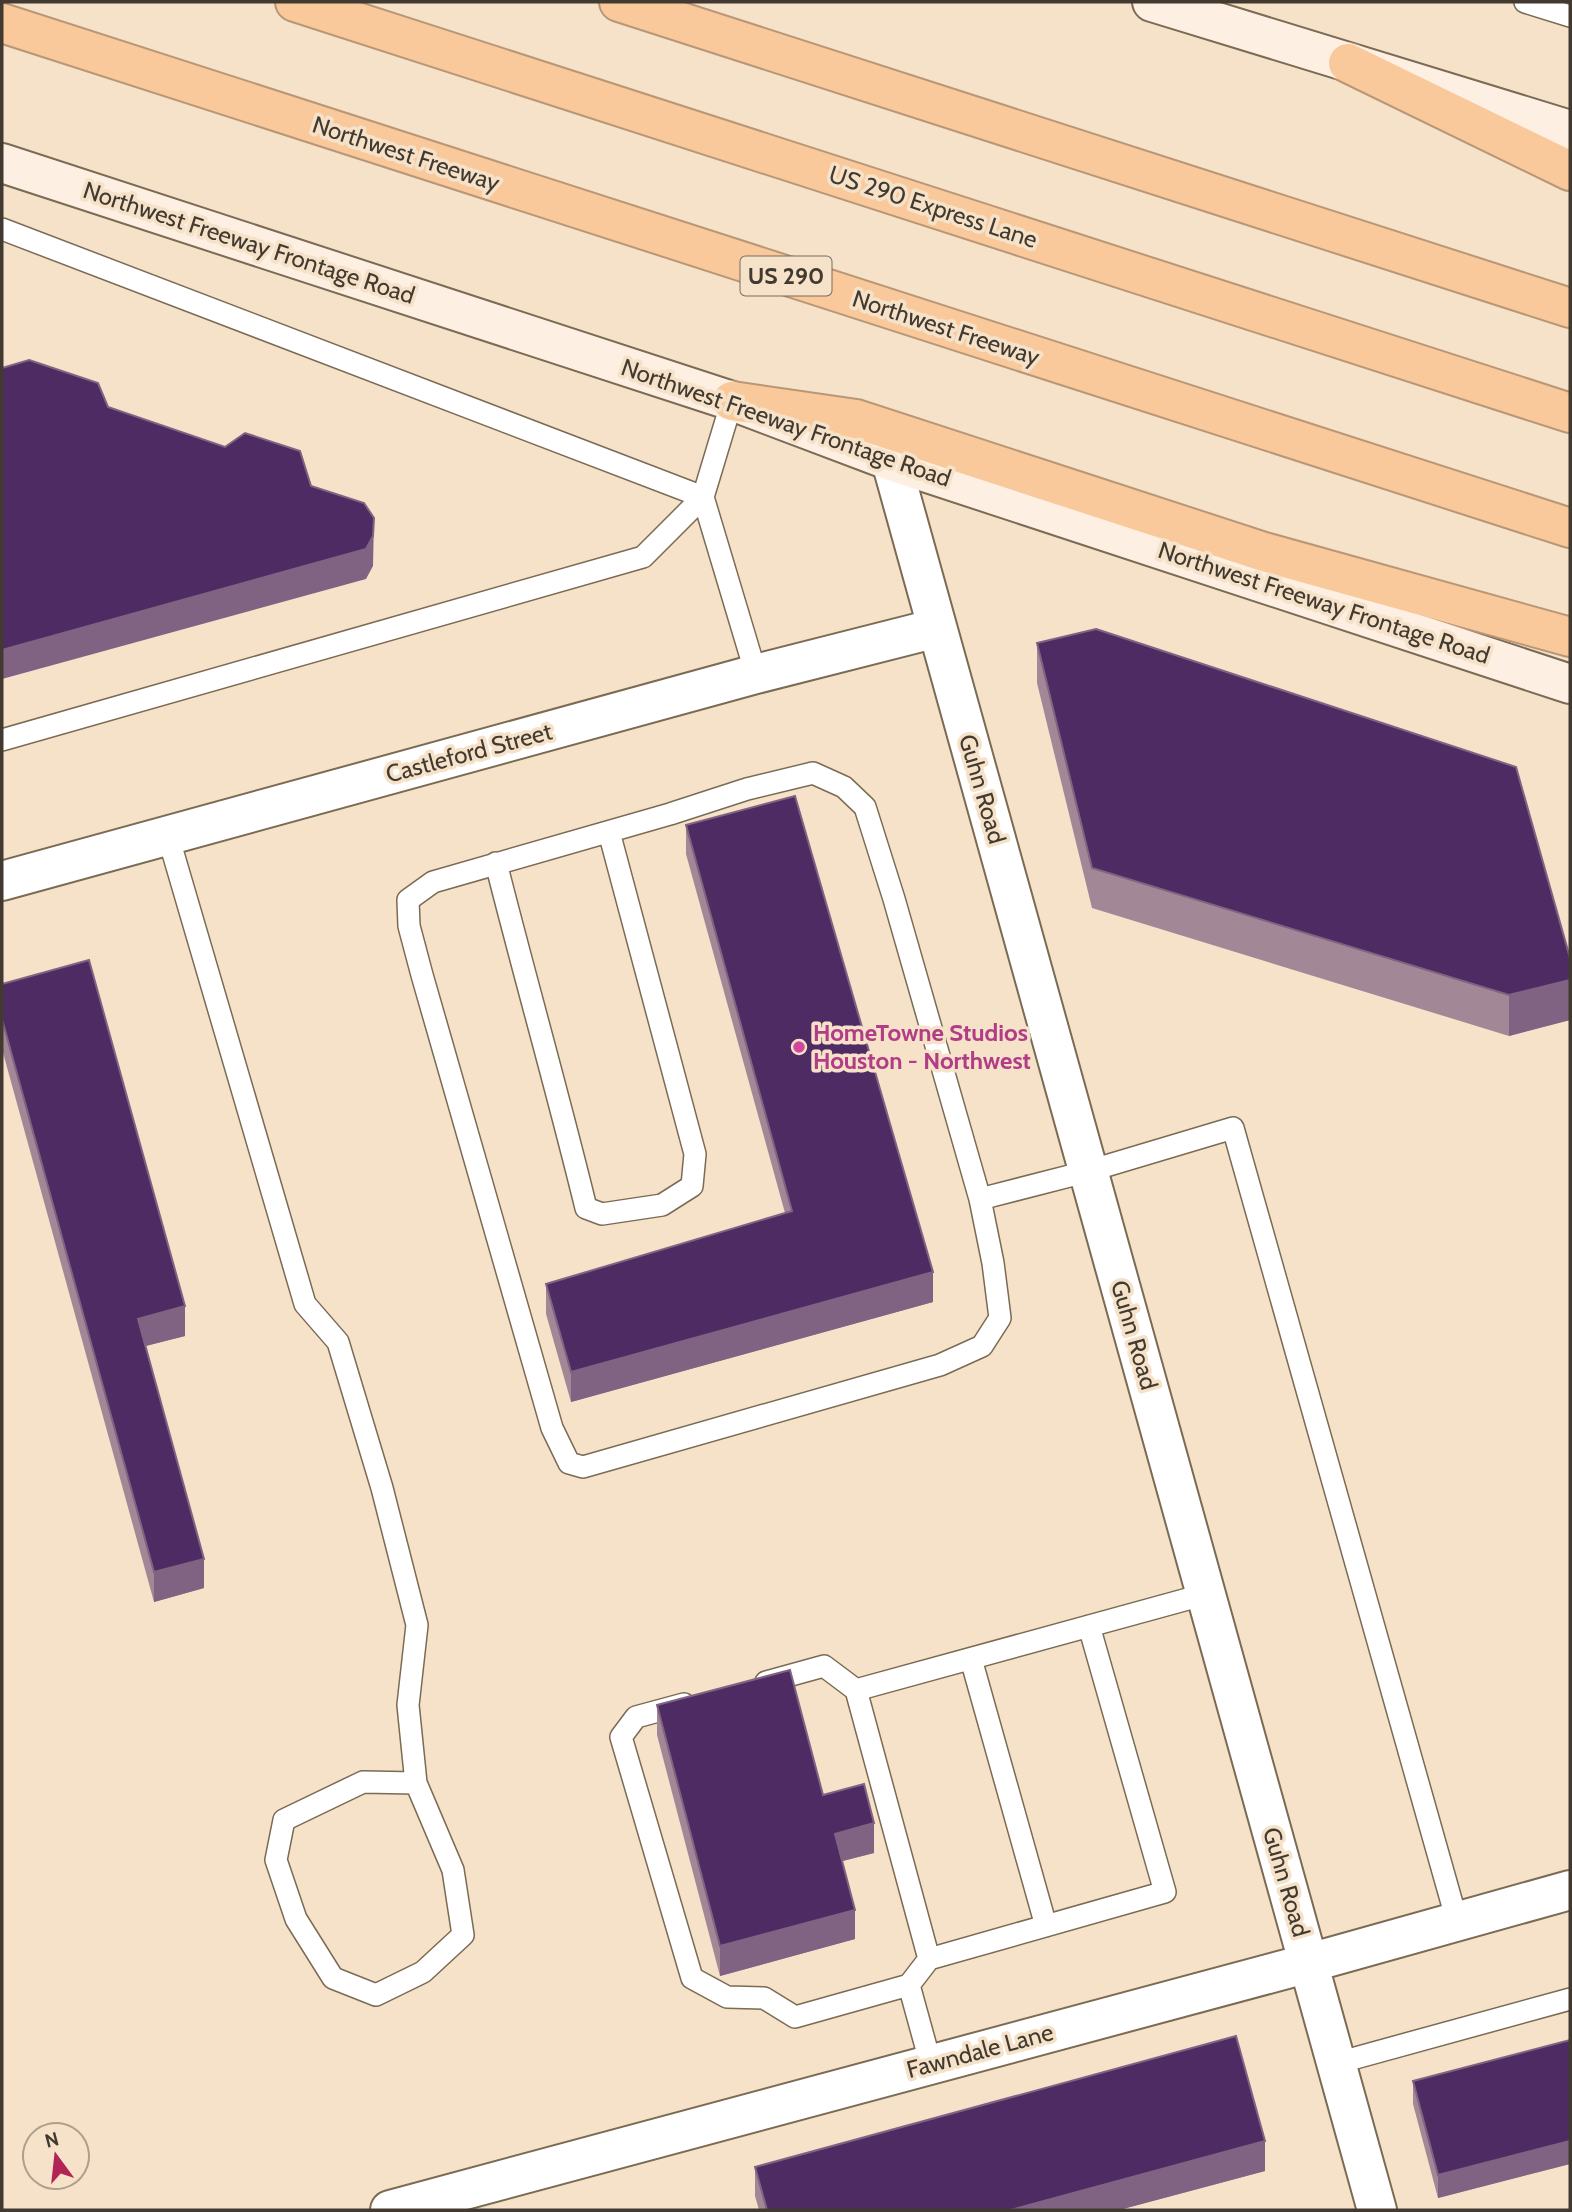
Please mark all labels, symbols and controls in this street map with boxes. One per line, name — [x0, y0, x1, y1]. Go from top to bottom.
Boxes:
street label: Northwest Freeway — [309, 110, 503, 197]
street label: US 290 Express Lane — [825, 159, 1041, 254]
street label: Northwest Freeway Frontage Road — [80, 175, 419, 310]
road number: US 290 — [740, 256, 832, 296]
street label: Northwest Freeway — [849, 284, 1043, 371]
street label: Northwest Freeway Frontage Road — [617, 352, 955, 493]
street label: Northwest Freeway Frontage Road — [1155, 535, 1494, 670]
street label: Castleford Street — [383, 716, 555, 789]
street label: Guhn Road — [953, 731, 1012, 847]
place label: HomeTowne Studios Houston - Northwest — [813, 1018, 1031, 1075]
marker: HomeTowne Studios Houston - Northwest — [791, 1039, 807, 1055]
street label: Guhn Road — [1105, 1277, 1164, 1393]
street label: Guhn Road — [1257, 1824, 1316, 1940]
street label: Fawndale Lane — [903, 2017, 1056, 2084]
north arrow — [21, 2121, 91, 2191]
text: N — [42, 2127, 61, 2153]

